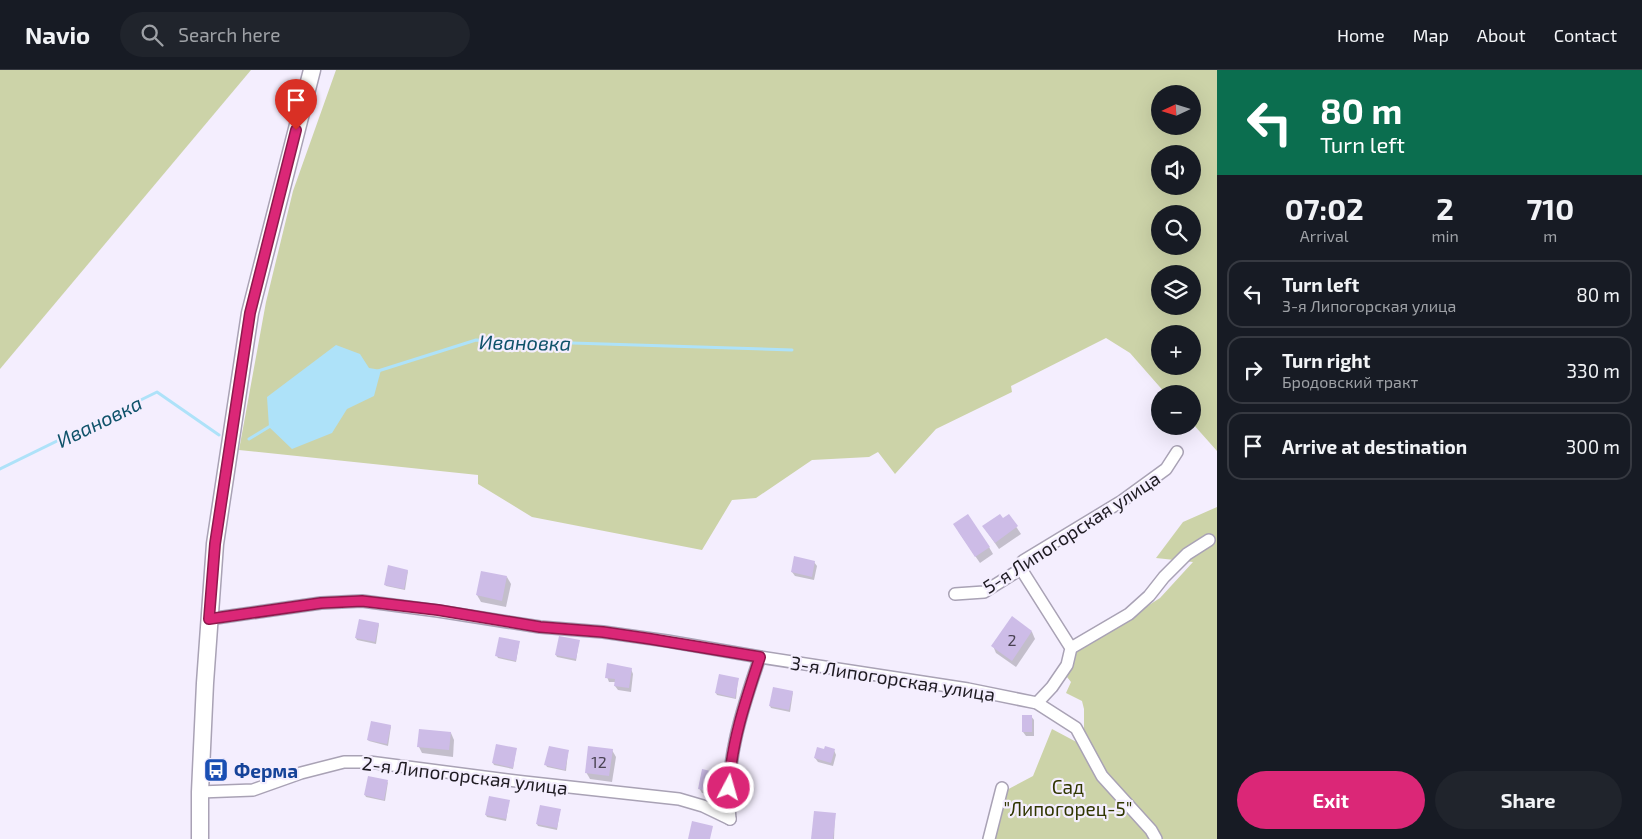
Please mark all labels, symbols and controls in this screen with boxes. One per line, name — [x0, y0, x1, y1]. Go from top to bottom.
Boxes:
search box — [120, 12, 470, 57]
text: Navio — [25, 20, 90, 49]
icon: search — [138, 21, 166, 49]
text: Search here — [178, 23, 280, 46]
text: Home — [1337, 24, 1385, 46]
text: Map — [1413, 24, 1449, 46]
text: About — [1477, 24, 1526, 46]
text: Contact — [1554, 24, 1617, 46]
pin — [275, 79, 317, 130]
north arrow — [1151, 85, 1201, 135]
map controls — [1151, 85, 1201, 435]
icon: arrive — [282, 86, 310, 114]
text: 80 m — [1320, 89, 1402, 131]
icon: left — [1237, 90, 1302, 155]
text: Turn left — [1320, 131, 1405, 157]
button: sound — [1151, 145, 1201, 195]
text: 07:02 — [1285, 190, 1364, 226]
text: 2 — [1436, 190, 1454, 226]
text: 710 — [1526, 190, 1574, 226]
button: search — [1151, 205, 1201, 255]
text: Arrival — [1300, 226, 1349, 245]
text: min — [1431, 226, 1459, 245]
text: m — [1543, 226, 1557, 245]
button: layers — [1151, 265, 1201, 315]
text: Turn left — [1282, 273, 1359, 296]
icon: left — [1239, 280, 1267, 308]
text: 80 m — [1576, 283, 1620, 306]
text: 3-я Липогорская улица — [1282, 296, 1456, 315]
button: + — [1151, 325, 1201, 375]
water label: Ивановка — [479, 329, 571, 355]
text: Turn right — [1282, 349, 1370, 372]
icon: right — [1239, 356, 1267, 384]
text: 330 m — [1567, 359, 1620, 382]
text: Бродовский тракт — [1282, 372, 1418, 391]
button: − — [1151, 385, 1201, 435]
water label: Ивановка — [52, 390, 146, 452]
icon: arrive — [1239, 432, 1267, 460]
text: Arrive at destination — [1282, 435, 1467, 458]
text: 300 m — [1566, 435, 1620, 458]
street label: 5-я Липогорская улица — [978, 466, 1165, 599]
house number: 2 — [1008, 630, 1017, 649]
street label: 3-я Липогорская улица — [789, 650, 997, 707]
street label: 2-я Липогорская улица — [361, 751, 569, 800]
house number: 12 — [591, 752, 607, 771]
bus stop icon: Ферма — [203, 757, 229, 783]
place label: Ферма — [234, 759, 298, 782]
position arrow — [702, 761, 754, 813]
button: Exit — [1237, 771, 1425, 829]
button: Share — [1435, 771, 1622, 829]
park label: Сад "Липогорец-5" — [1004, 775, 1132, 820]

